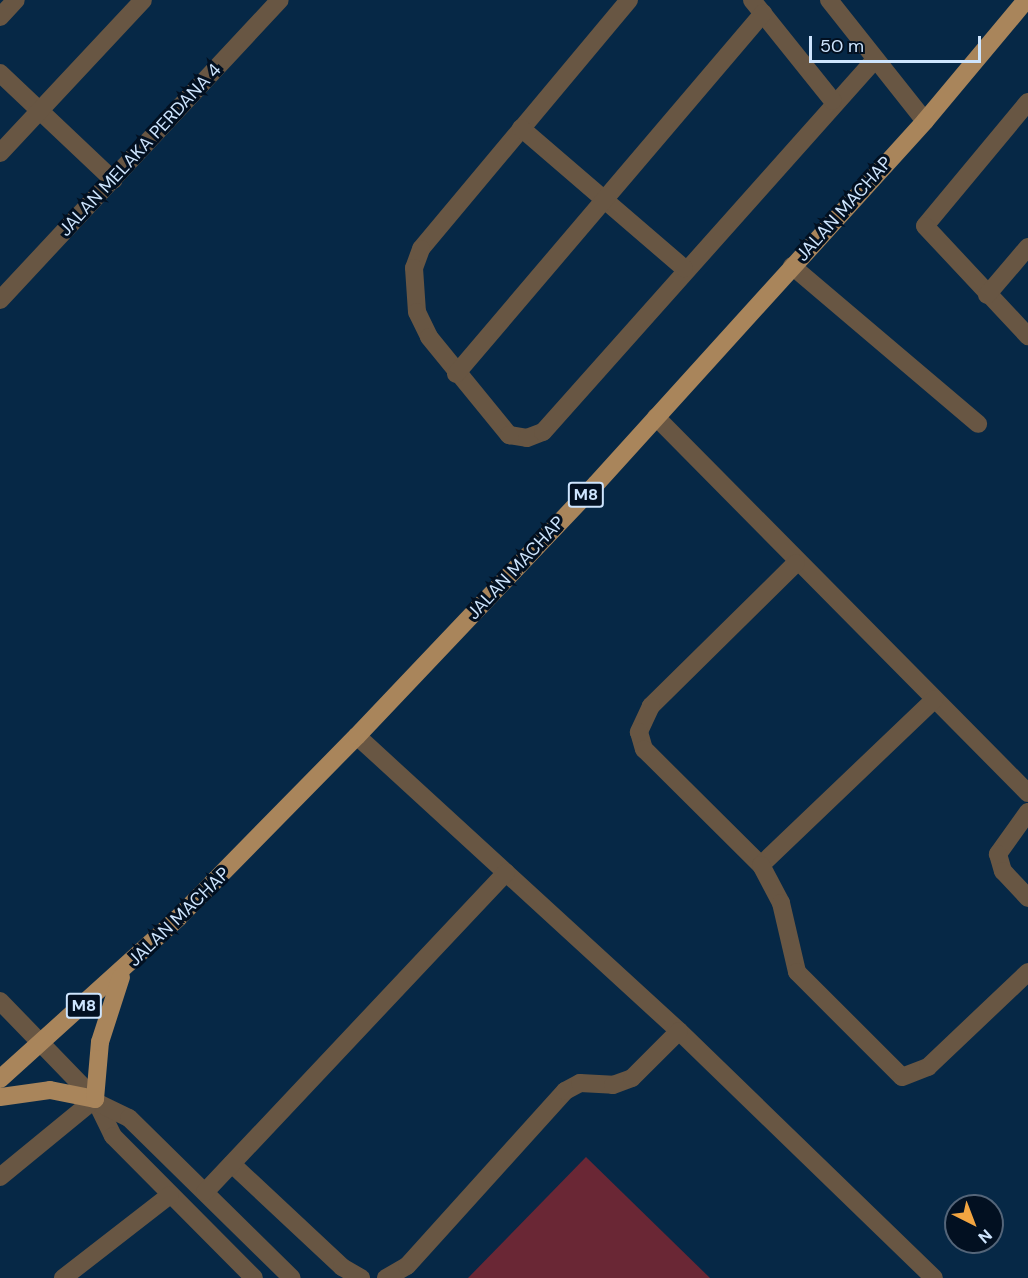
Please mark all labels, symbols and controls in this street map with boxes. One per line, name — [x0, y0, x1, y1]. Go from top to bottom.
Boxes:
scale bar — [812, 24, 984, 62]
text: 50 m — [820, 34, 864, 58]
street label: JALAN MELAKA PERDANA 4 — [54, 59, 226, 241]
street label: JALAN MACHAP — [791, 152, 897, 266]
road number: M8 — [566, 482, 606, 508]
street label: JALAN MACHAP — [463, 512, 569, 624]
street label: JALAN MACHAP — [124, 863, 234, 971]
road number: M8 — [64, 993, 104, 1019]
north arrow — [944, 1194, 1004, 1254]
text: N — [974, 1225, 996, 1248]

